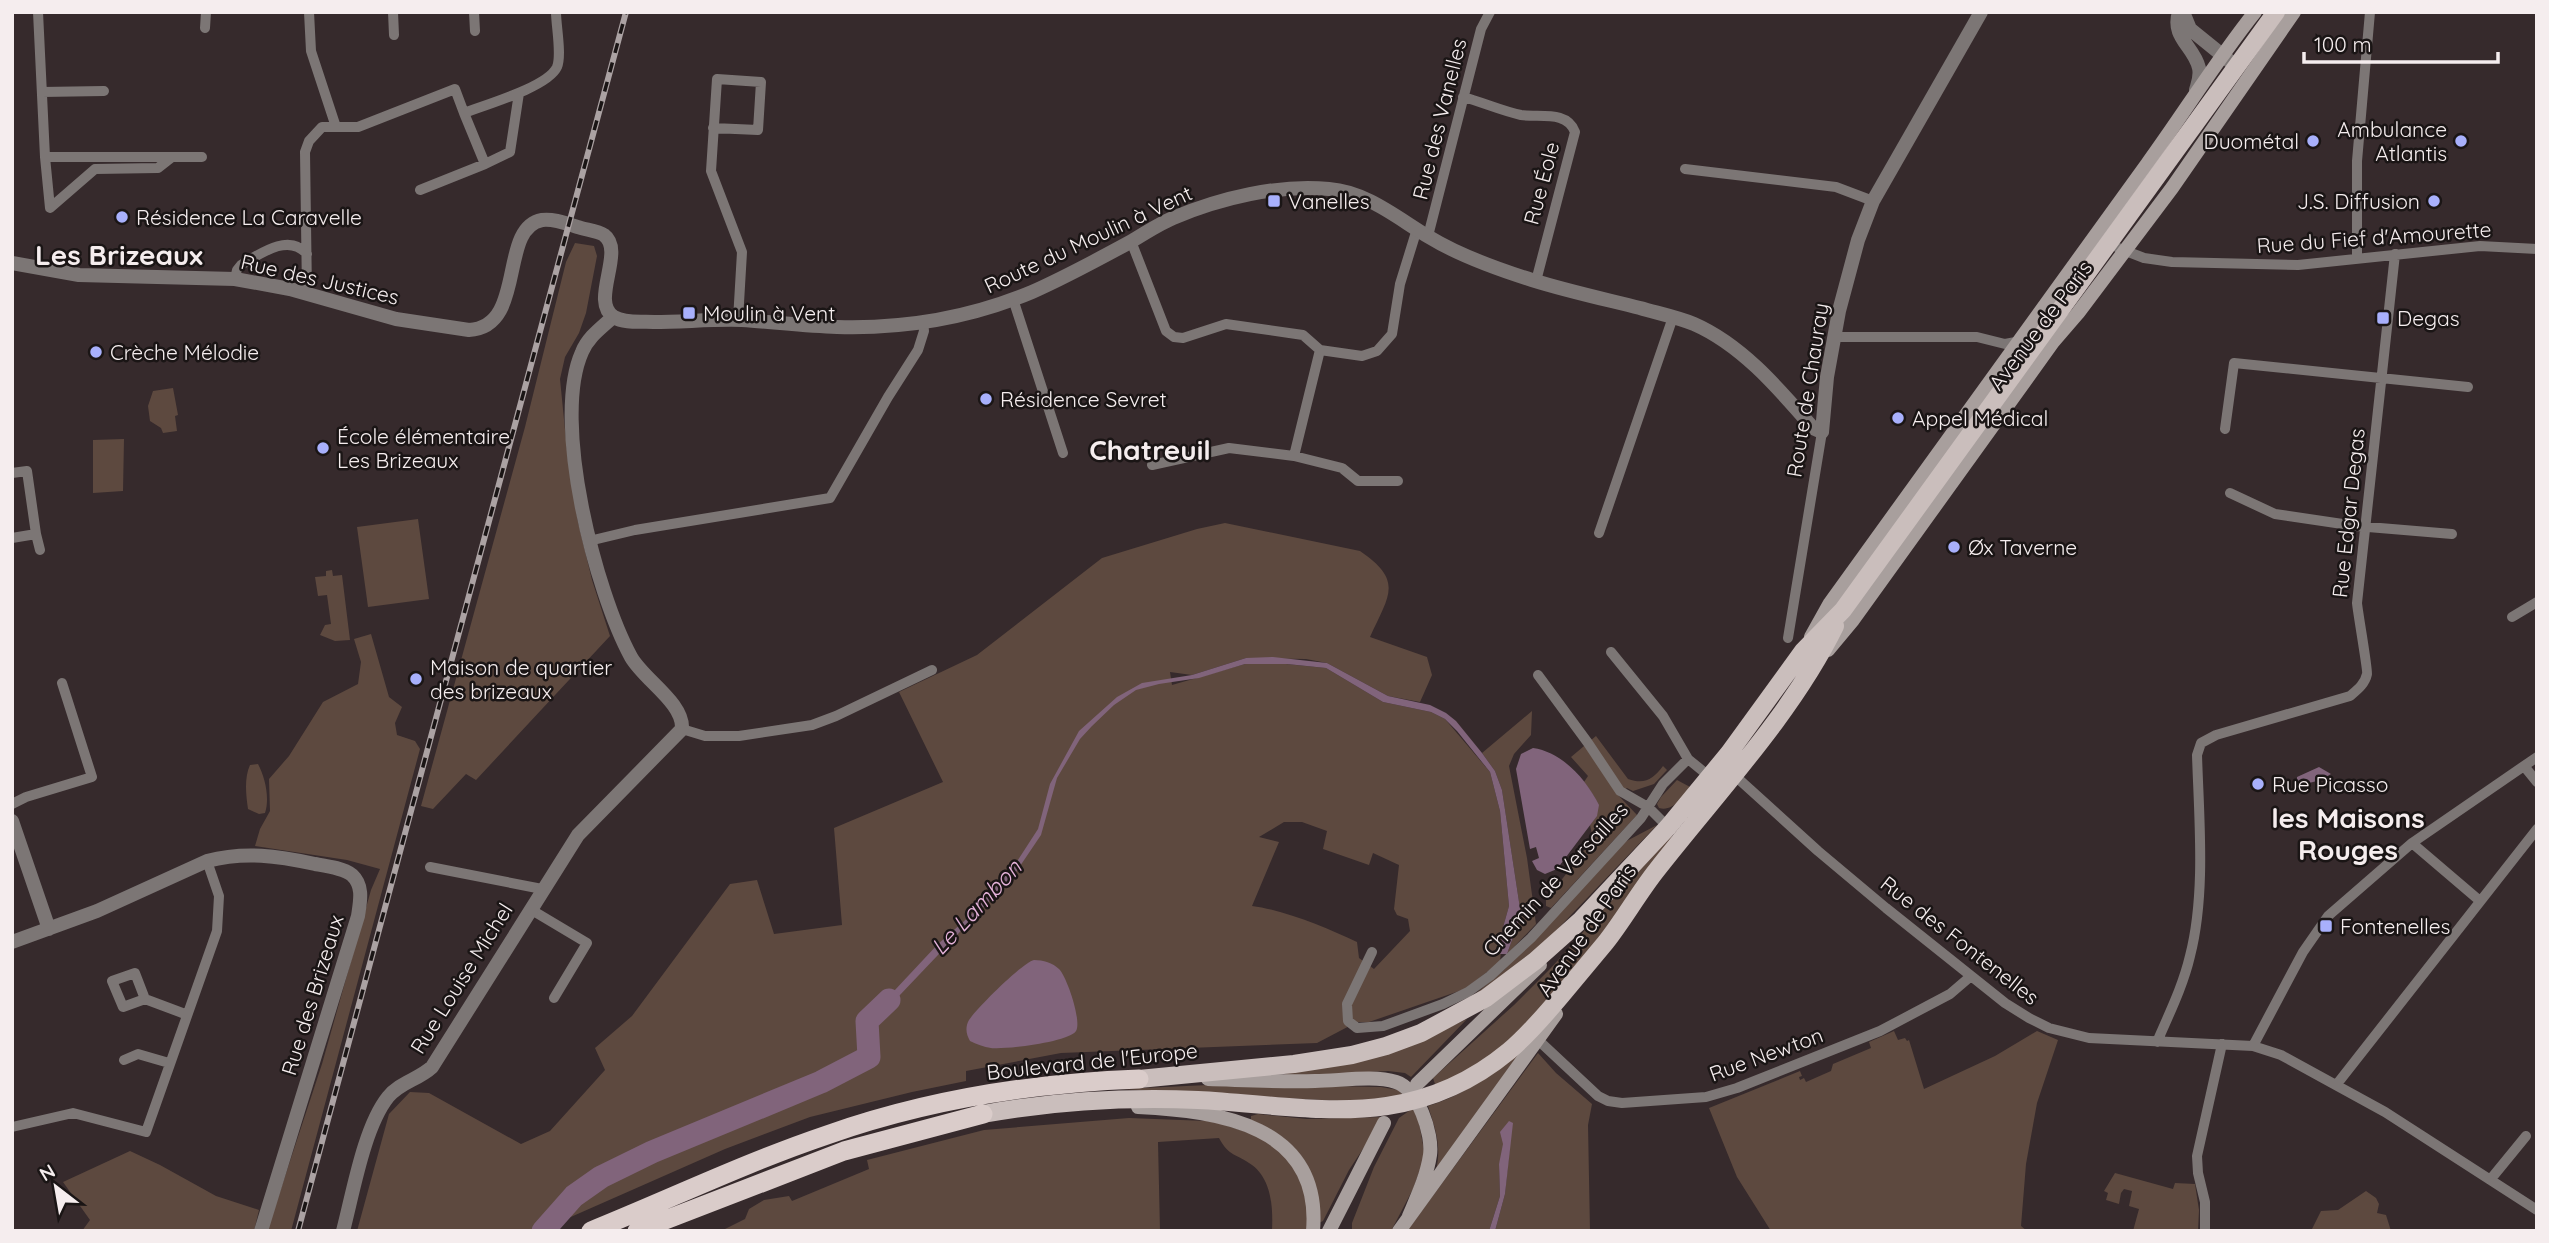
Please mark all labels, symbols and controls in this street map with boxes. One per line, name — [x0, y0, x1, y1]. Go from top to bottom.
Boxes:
scale bar — [2304, 21, 2498, 65]
text: 100 m — [2314, 31, 2372, 57]
street label: Rue des Vanelles — [1406, 36, 1472, 202]
place label: Ambulance Atlantis — [2337, 116, 2447, 166]
place label: Duométal — [2204, 128, 2299, 154]
marker: Duométal — [2305, 133, 2321, 149]
marker: Ambulance Atlantis — [2453, 133, 2469, 149]
street label: Rue Éole — [1518, 139, 1564, 227]
street label: Route du Moulin à Vent — [980, 179, 1196, 299]
place label: Vanelles — [1288, 188, 1370, 214]
place label: J.S. Diffusion — [2297, 188, 2420, 214]
marker: Vanelles — [1266, 193, 1282, 209]
marker: J.S. Diffusion — [2426, 193, 2442, 209]
place label: Résidence La Caravelle — [136, 204, 362, 230]
marker: Résidence La Caravelle — [114, 209, 130, 225]
street label: Rue du Fief d'Amourette — [2256, 216, 2492, 258]
district label: Les Brizeaux — [35, 237, 203, 272]
street label: Rue des Justices — [238, 248, 402, 310]
street label: Avenue de Paris — [1983, 255, 2097, 395]
place label: Moulin à Vent — [703, 300, 835, 326]
street label: Route de Chauray — [1780, 301, 1834, 479]
marker: Moulin à Vent — [681, 305, 697, 321]
place label: Degas — [2397, 305, 2460, 331]
marker: Degas — [2375, 310, 2391, 326]
place label: Crèche Mélodie — [110, 339, 259, 365]
marker: Crèche Mélodie — [88, 344, 104, 360]
place label: Résidence Sevret — [1000, 386, 1167, 412]
marker: Résidence Sevret — [978, 391, 994, 407]
place label: Appel Médical — [1912, 405, 2048, 431]
marker: Appel Médical — [1890, 410, 1906, 426]
place label: École élémentaire Les Brizeaux — [337, 423, 510, 473]
street label: Rue Edgar Degas — [2326, 427, 2370, 599]
district label: Chatreuil — [1089, 432, 1211, 467]
marker: École élémentaire Les Brizeaux — [315, 440, 331, 456]
place label: Øx Taverne — [1968, 534, 2077, 560]
marker: Øx Taverne — [1946, 539, 1962, 555]
place label: Maison de quartier des brizeaux — [430, 654, 612, 704]
marker: Maison de quartier des brizeaux — [408, 671, 424, 687]
place label: Rue Picasso — [2272, 771, 2388, 797]
marker: Rue Picasso — [2250, 776, 2266, 792]
street label: Chemin de Versailles — [1477, 797, 1633, 961]
district label: les Maisons Rouges — [2271, 800, 2425, 867]
water label: Le Lambon — [925, 853, 1028, 961]
street label: Avenue de Paris — [1531, 859, 1641, 1001]
street label: Rue des Fontenelles — [1876, 870, 2044, 1010]
street label: Rue Louise Michel — [404, 898, 518, 1058]
street label: Rue des Brizeaux — [275, 912, 349, 1078]
place label: Fontenelles — [2340, 913, 2450, 939]
marker: Fontenelles — [2318, 918, 2334, 934]
street label: Rue Newton — [1706, 1021, 1826, 1087]
street label: Boulevard de l'Europe — [985, 1037, 1199, 1085]
north arrow — [21, 1152, 91, 1222]
text: N — [35, 1159, 59, 1186]

